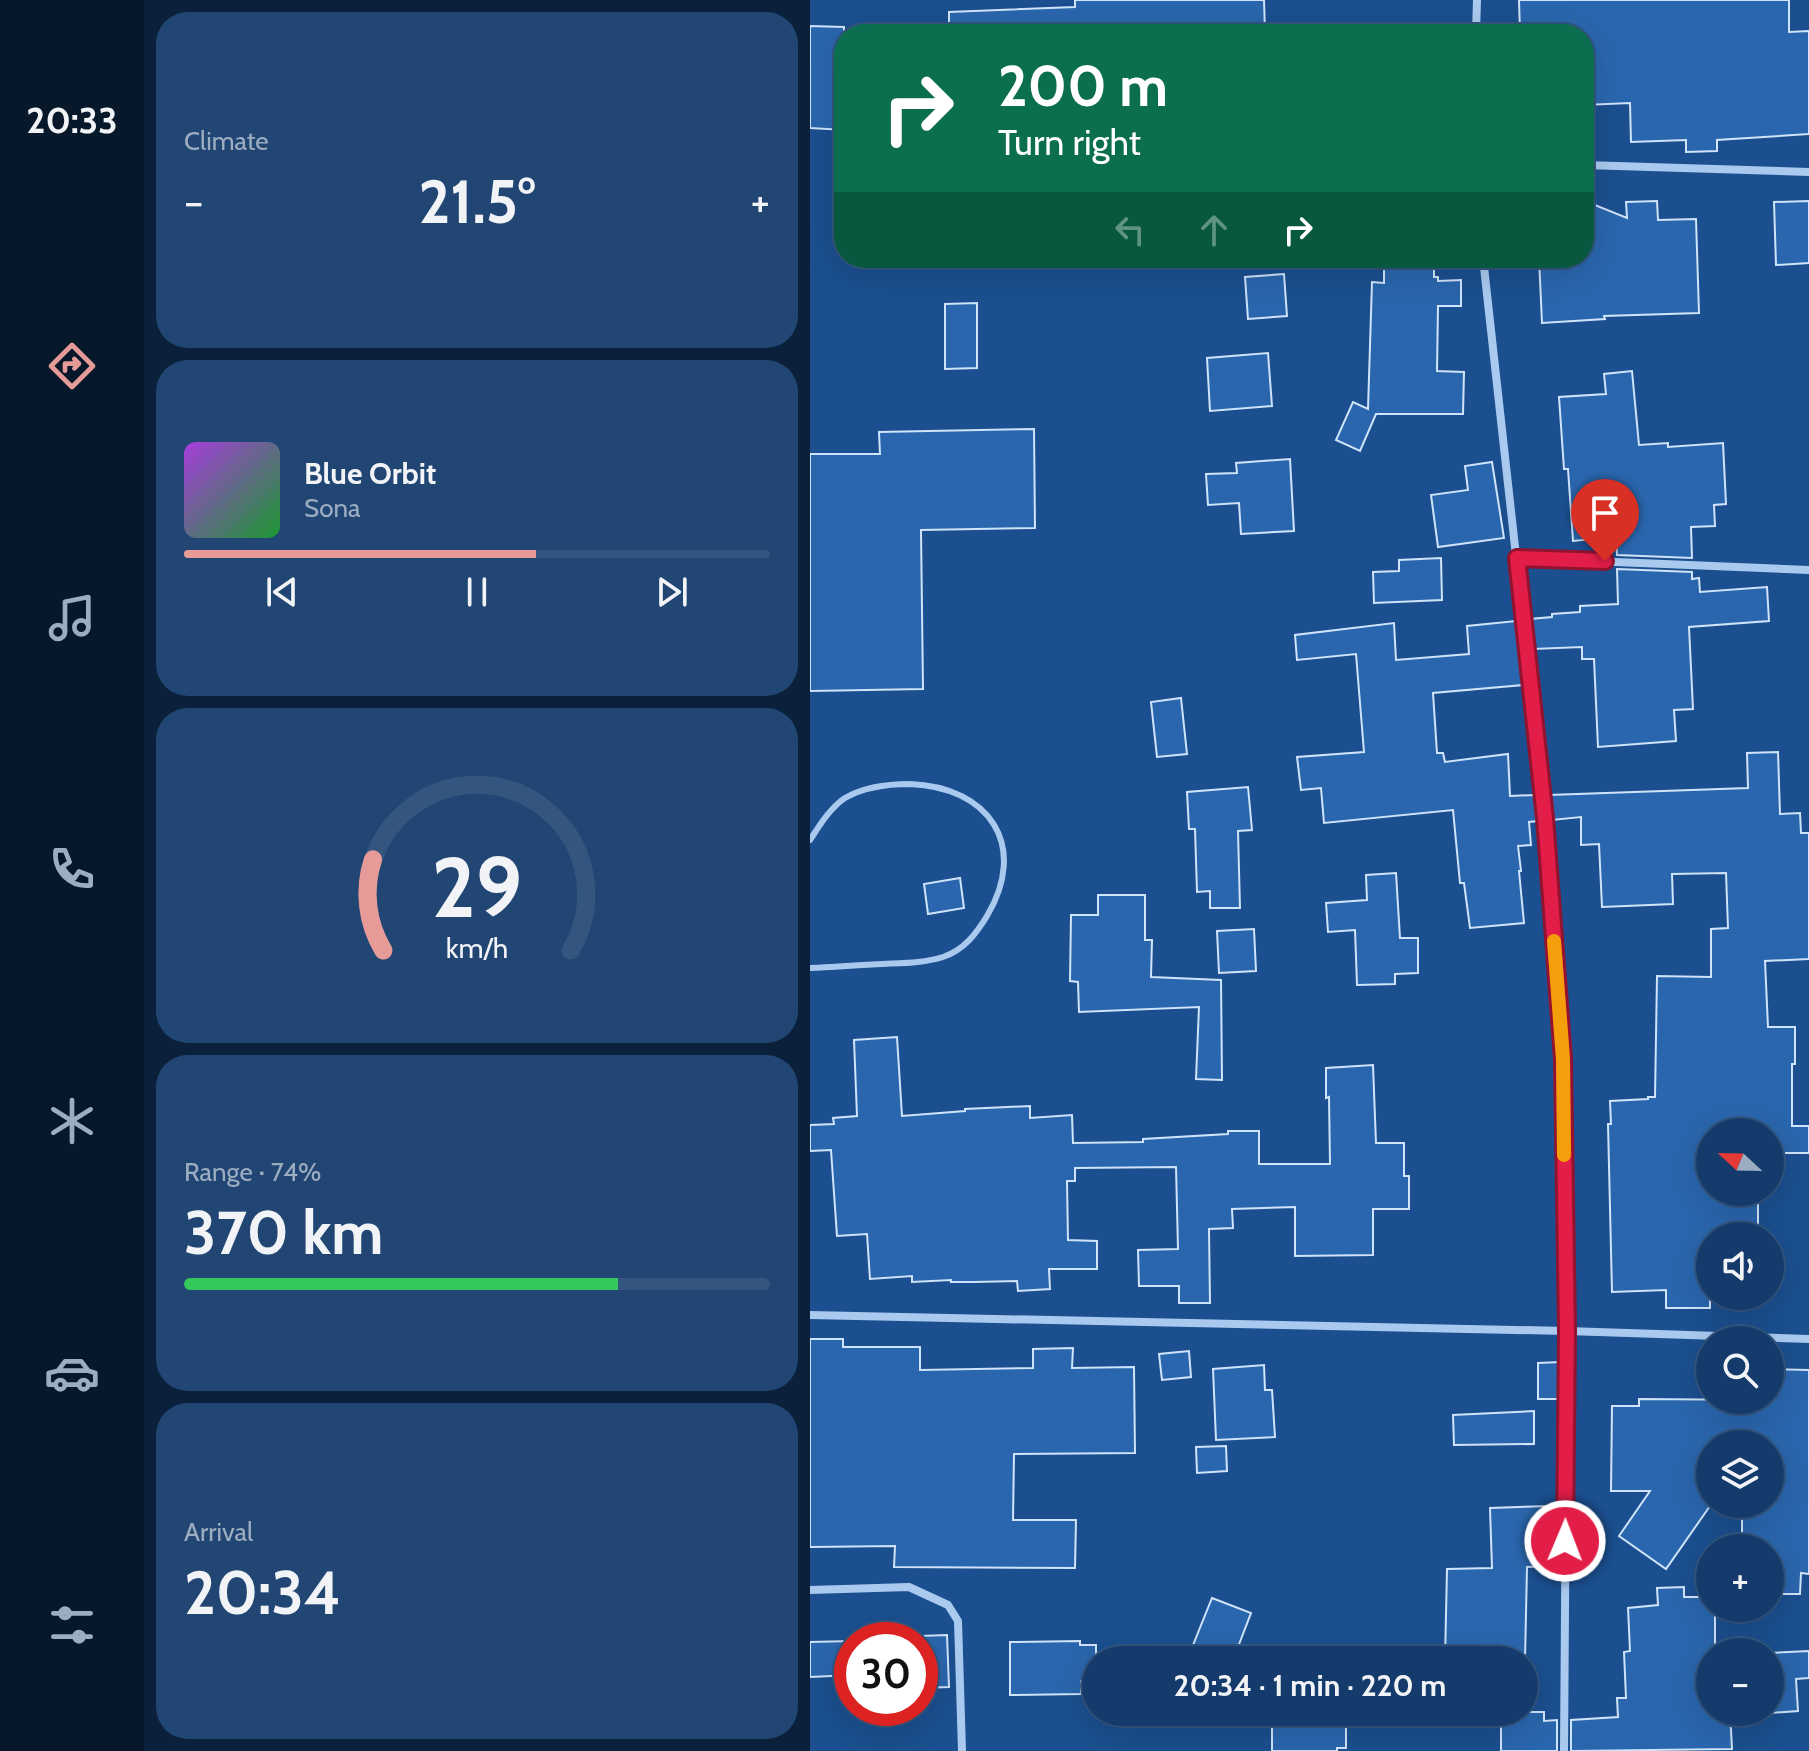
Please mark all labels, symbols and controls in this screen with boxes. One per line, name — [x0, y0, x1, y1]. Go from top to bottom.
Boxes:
text: 200 m — [998, 52, 1168, 120]
icon: right — [866, 56, 970, 160]
text: 20:33 — [26, 98, 118, 142]
text: Turn right — [998, 120, 1141, 164]
text: Climate — [184, 125, 269, 157]
text: 21.5° — [419, 165, 535, 238]
text: − — [184, 175, 203, 228]
text: + — [751, 175, 770, 228]
icon: left — [1108, 208, 1152, 252]
icon: ahead — [1192, 208, 1236, 252]
icon: right — [1276, 208, 1320, 252]
icon: directions — [44, 338, 100, 394]
text: Blue Orbit — [304, 455, 436, 492]
pin — [1571, 479, 1639, 561]
icon: arrive — [1583, 491, 1627, 535]
text: Sona — [304, 492, 361, 524]
icon: previous — [260, 570, 304, 614]
icon: pause — [455, 570, 499, 614]
icon: next — [650, 570, 694, 614]
icon: music — [44, 590, 100, 646]
text: 29 — [432, 837, 522, 938]
icon: phone — [44, 841, 100, 897]
text: km/h — [446, 931, 508, 966]
icon: climate — [44, 1093, 100, 1149]
north arrow — [1696, 1118, 1784, 1206]
map controls — [1696, 1118, 1784, 1726]
text: Range · 74% — [184, 1156, 321, 1188]
text: 370 km — [184, 1196, 384, 1269]
button: sound — [1696, 1222, 1784, 1310]
button: search — [1696, 1326, 1784, 1414]
icon: car — [44, 1345, 100, 1401]
button: layers — [1696, 1430, 1784, 1518]
position arrow — [1523, 1499, 1607, 1583]
text: Arrival — [184, 1516, 253, 1548]
button: + — [1696, 1534, 1784, 1622]
text: 20:34 — [184, 1556, 341, 1629]
icon: filters — [44, 1597, 100, 1653]
speed limit sign: 30 — [834, 1622, 938, 1726]
button: − — [1696, 1638, 1784, 1726]
text: 20:34 · 1 min · 220 m — [1174, 1667, 1446, 1704]

